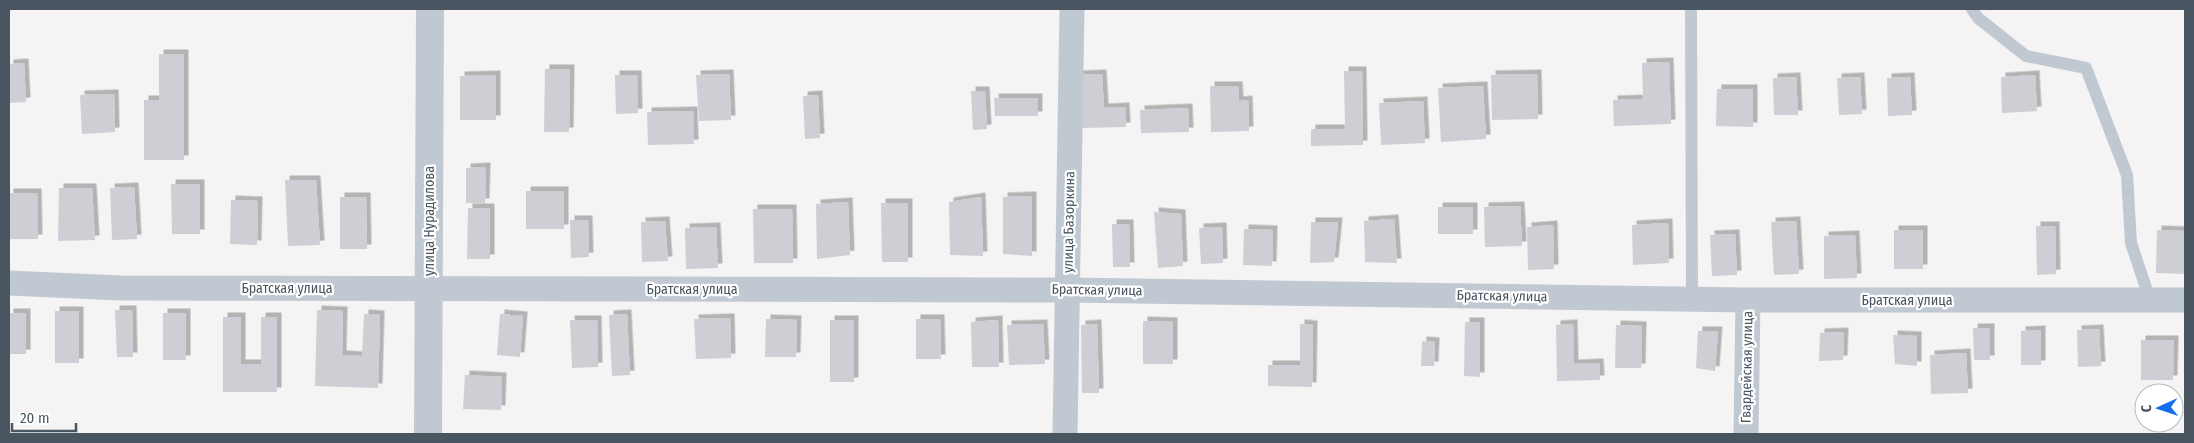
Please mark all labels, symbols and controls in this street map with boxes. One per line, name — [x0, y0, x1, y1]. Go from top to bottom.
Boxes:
street label: улица Нурадилова — [421, 166, 438, 276]
street label: улица Базоркина — [1060, 171, 1078, 273]
street label: Братская улица — [241, 280, 333, 297]
street label: Братская улица — [646, 281, 738, 298]
street label: Братская улица — [1051, 281, 1143, 299]
street label: Братская улица — [1456, 287, 1548, 305]
street label: Братская улица — [1861, 292, 1953, 309]
street label: Гвардейская улица — [1738, 311, 1756, 423]
north arrow — [2134, 383, 2184, 433]
scale bar — [12, 400, 76, 432]
text: С — [2138, 404, 2155, 413]
text: 20 m — [20, 409, 50, 427]

